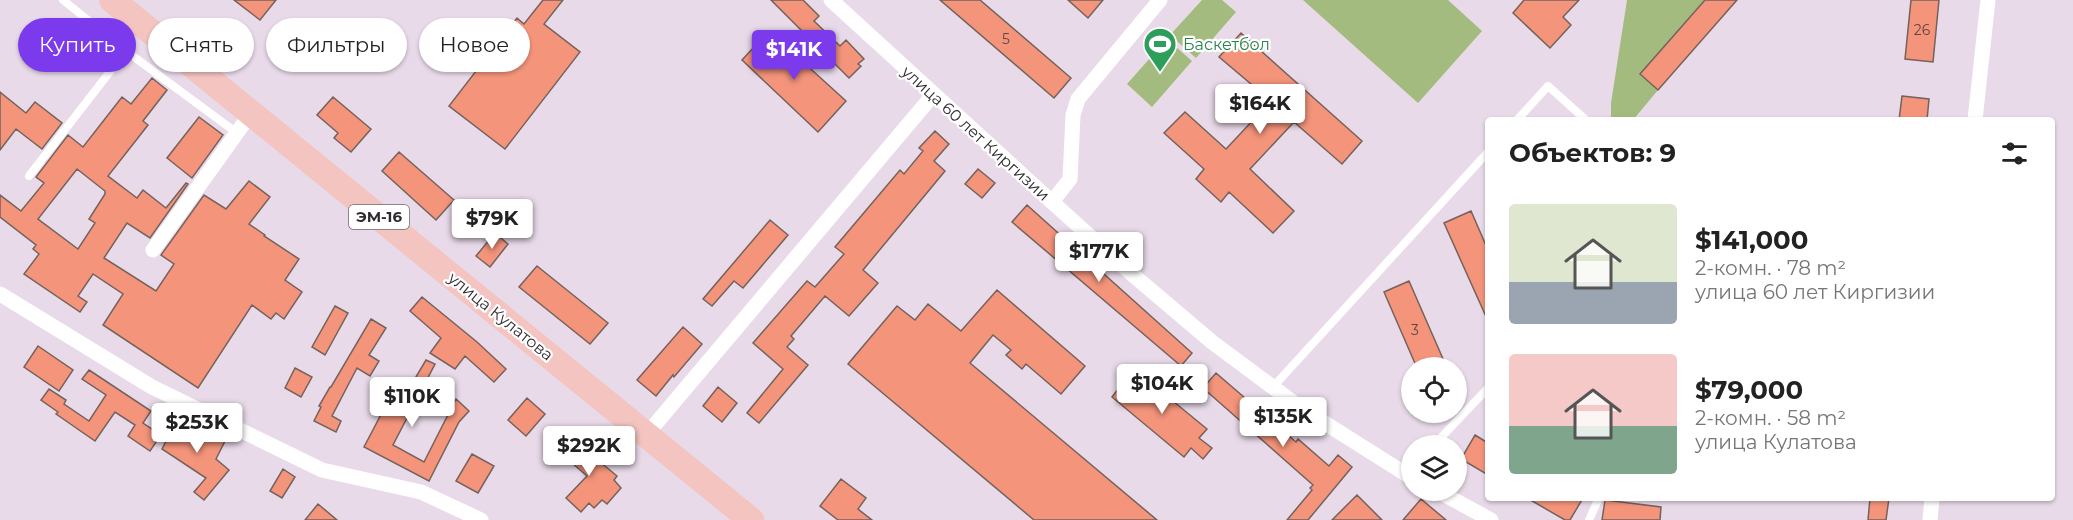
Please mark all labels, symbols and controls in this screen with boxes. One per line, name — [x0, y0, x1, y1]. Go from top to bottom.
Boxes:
chip: Купить — [18, 18, 136, 72]
chip: Снять — [148, 18, 254, 72]
chip: Фильтры — [266, 18, 407, 72]
chip: Новое — [419, 18, 530, 72]
house number: 26 — [1914, 21, 1931, 39]
sports icon: Баскетбол — [1142, 26, 1178, 73]
pin: $141K — [752, 30, 836, 81]
house number: 5 — [1002, 30, 1010, 48]
place label: Баскетбол — [1183, 35, 1270, 54]
text: $141K — [766, 37, 822, 61]
street label: улица 60 лет Киргизии — [897, 61, 1053, 205]
pin: $164K — [1218, 84, 1302, 135]
text: $164K — [1229, 91, 1291, 115]
text: Объектов: 9 — [1509, 137, 1676, 169]
icon: filters — [1998, 137, 2031, 170]
pin: $79K — [456, 199, 528, 250]
road number: ЭМ-16 — [349, 205, 409, 229]
text: $79K — [466, 206, 518, 230]
text: $141,000 — [1695, 224, 1808, 256]
icon: home — [1557, 228, 1629, 300]
pin: $177K — [1057, 232, 1141, 283]
text: $177K — [1069, 239, 1129, 263]
text: 2-комн. · 78 m² — [1695, 256, 1846, 280]
street label: улица Кулатова — [444, 268, 557, 364]
text: улица 60 лет Киргизии — [1695, 280, 1935, 304]
house number: 3 — [1411, 321, 1419, 339]
map controls — [1401, 357, 1467, 501]
button: locate — [1401, 357, 1467, 423]
pin: $104K — [1120, 364, 1204, 415]
text: $104K — [1131, 371, 1193, 395]
text: $79,000 — [1695, 374, 1803, 406]
pin: $110K — [370, 377, 454, 428]
icon: home — [1557, 378, 1629, 450]
text: $110K — [384, 384, 440, 408]
pin: $135K — [1241, 397, 1325, 448]
pin: $253K — [155, 403, 239, 454]
text: $135K — [1254, 404, 1312, 428]
text: 2-комн. · 58 m² — [1695, 406, 1846, 430]
text: $253K — [166, 410, 229, 434]
pin: $292K — [547, 426, 631, 477]
text: улица Кулатова — [1695, 430, 1857, 454]
text: $292K — [557, 433, 621, 457]
button: layers — [1401, 435, 1467, 501]

